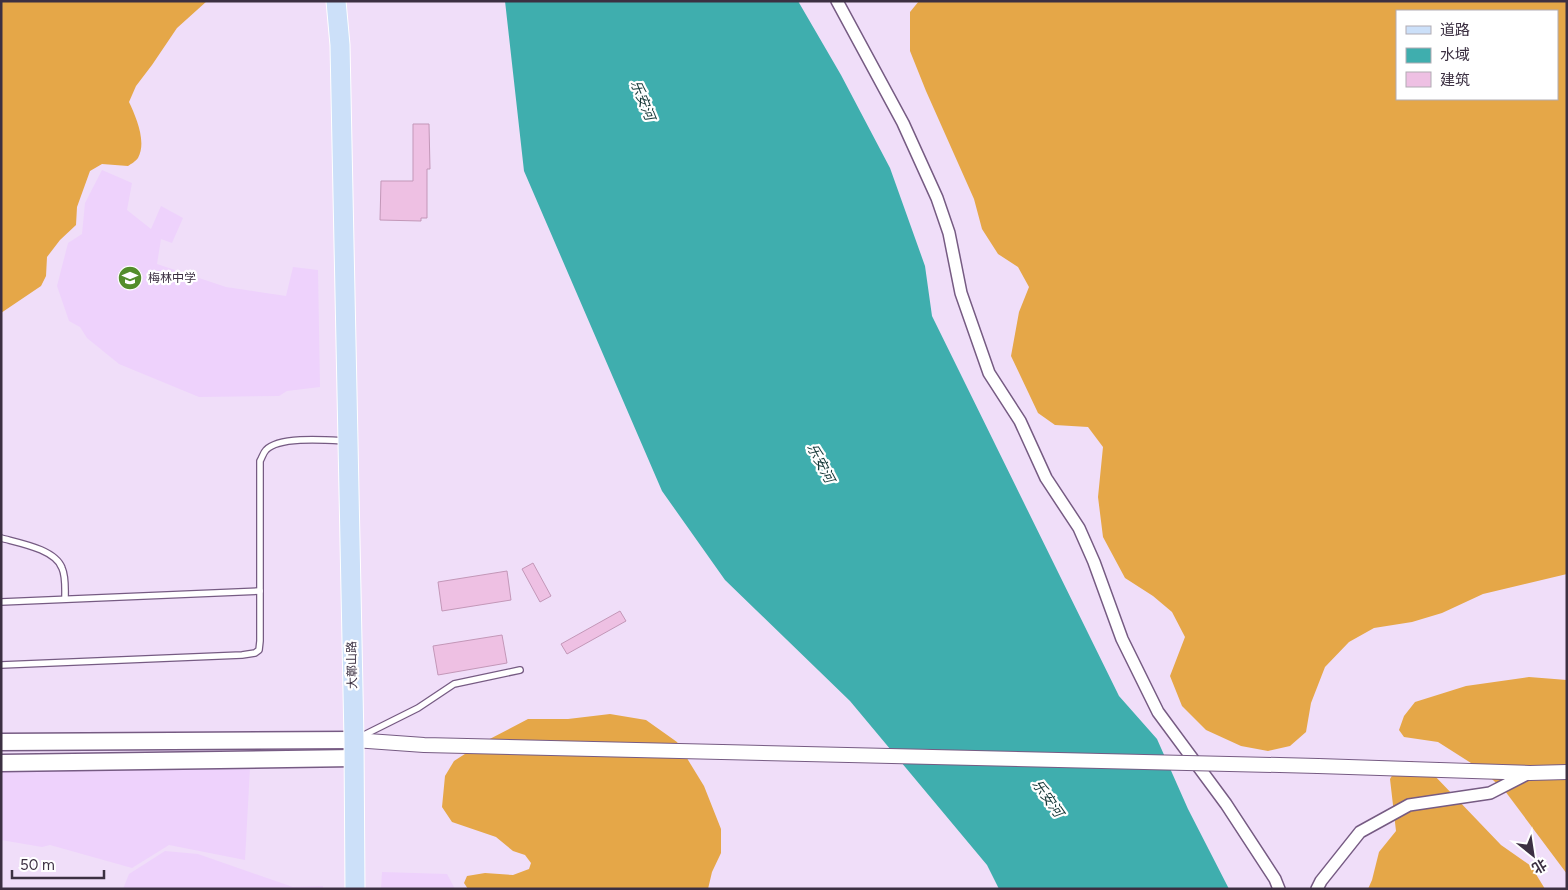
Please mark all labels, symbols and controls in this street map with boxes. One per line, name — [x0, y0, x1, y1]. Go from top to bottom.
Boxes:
legend — [1396, 10, 1558, 100]
text: 道路 — [1440, 21, 1470, 39]
text: 水域 — [1440, 46, 1470, 64]
text: 建筑 — [1440, 71, 1470, 89]
water label: 乐安河 — [627, 78, 659, 126]
school or university icon: 梅林中学 — [117, 265, 143, 291]
place label: 梅林中学 — [148, 271, 196, 285]
water label: 乐安河 — [803, 441, 839, 488]
street label: 大鄣山路 — [345, 641, 359, 689]
water label: 乐安河 — [1029, 776, 1068, 823]
north arrow — [1508, 830, 1558, 880]
scale bar — [12, 848, 105, 880]
text: 北 — [1529, 855, 1550, 877]
text: 50 m — [20, 856, 55, 874]

